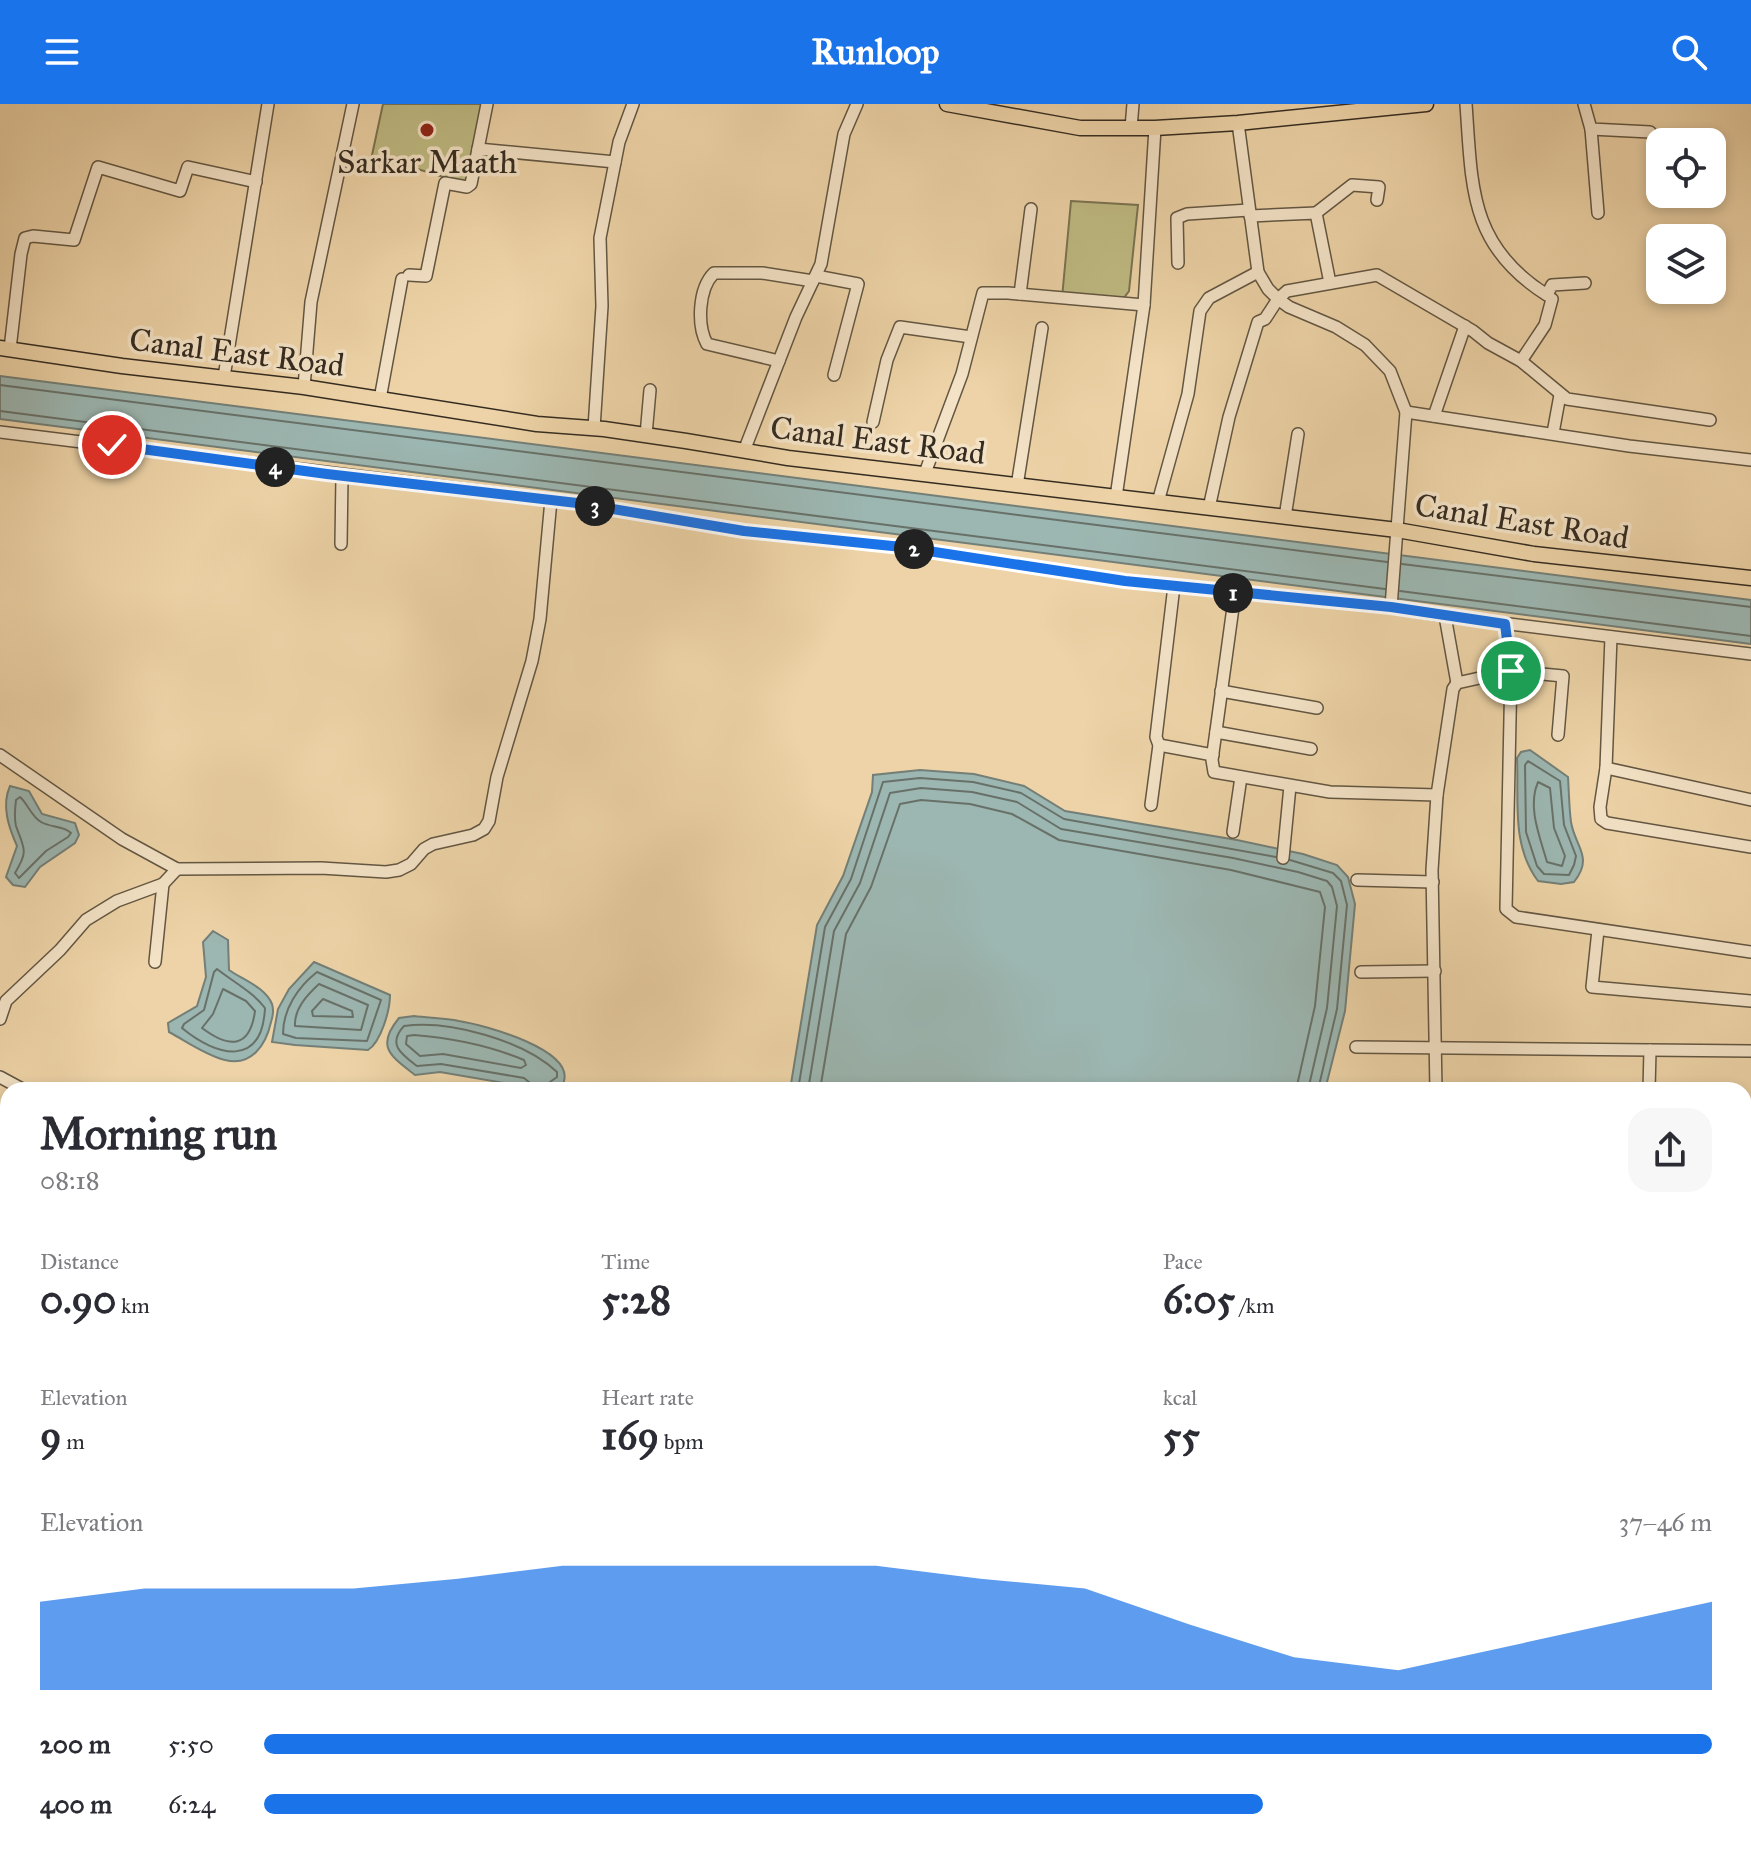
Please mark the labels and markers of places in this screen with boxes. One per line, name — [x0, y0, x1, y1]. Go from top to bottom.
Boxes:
marker: Sarkar Maath — [418, 121, 436, 139]
place label: Sarkar Maath — [337, 143, 517, 182]
pin — [78, 411, 146, 479]
pin: 4 — [255, 447, 295, 487]
pin: 3 — [575, 486, 615, 526]
pin: 2 — [894, 529, 934, 569]
pin: 1 — [1213, 573, 1253, 613]
pin — [1477, 637, 1545, 705]

